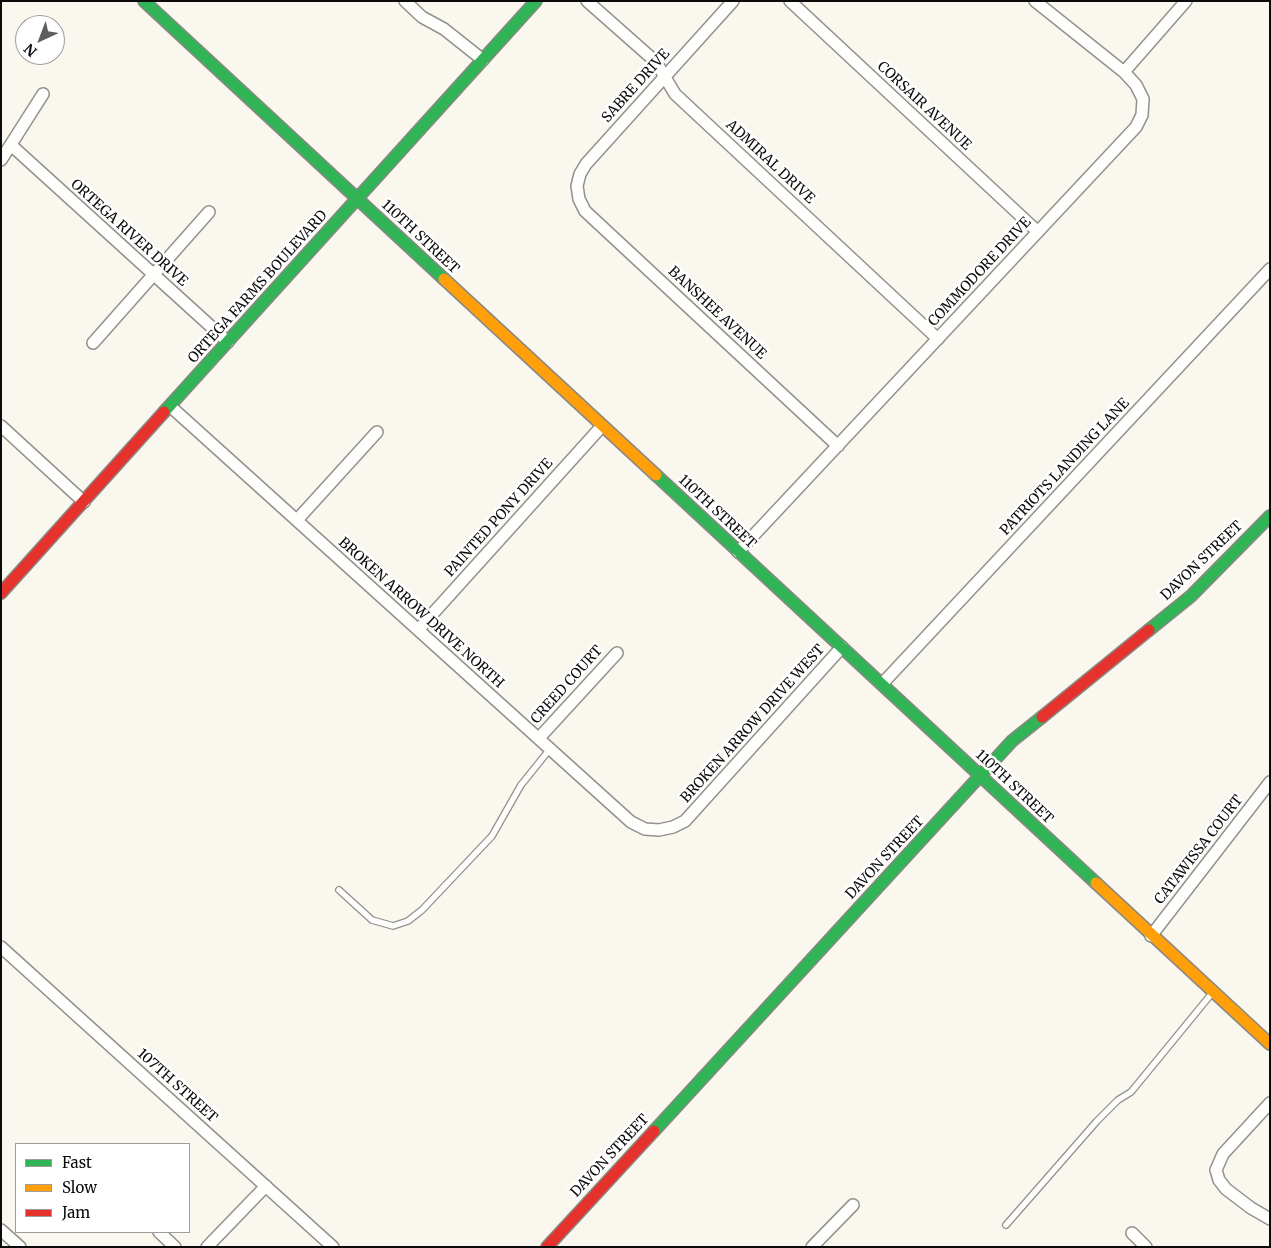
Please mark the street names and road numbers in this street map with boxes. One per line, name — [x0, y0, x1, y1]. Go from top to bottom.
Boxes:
street label: SABRE DRIVE — [599, 46, 673, 126]
street label: CORSAIR AVENUE — [874, 58, 974, 154]
street label: ADMIRAL DRIVE — [722, 117, 818, 207]
street label: ORTEGA RIVER DRIVE — [67, 176, 191, 290]
street label: 110TH STREET — [378, 197, 462, 277]
street label: ORTEGA FARMS BOULEVARD — [185, 207, 331, 367]
street label: COMMODORE DRIVE — [925, 214, 1035, 330]
street label: BANSHEE AVENUE — [665, 263, 769, 363]
street label: PATRIOTS LANDING LANE — [997, 395, 1133, 539]
street label: PAINTED PONY DRIVE — [441, 455, 557, 581]
street label: 110TH STREET — [675, 472, 759, 552]
street label: DAVON STREET — [1158, 518, 1246, 604]
street label: BROKEN ARROW DRIVE NORTH — [335, 534, 507, 692]
street label: BROKEN ARROW DRIVE WEST — [678, 642, 828, 806]
street label: CREED COURT — [528, 643, 606, 727]
street label: 110TH STREET — [972, 747, 1056, 827]
street label: CATAWISSA COURT — [1151, 792, 1247, 908]
street label: DAVON STREET — [842, 813, 928, 903]
street label: 107TH STREET — [133, 1046, 221, 1126]
street label: DAVON STREET — [567, 1111, 653, 1201]

